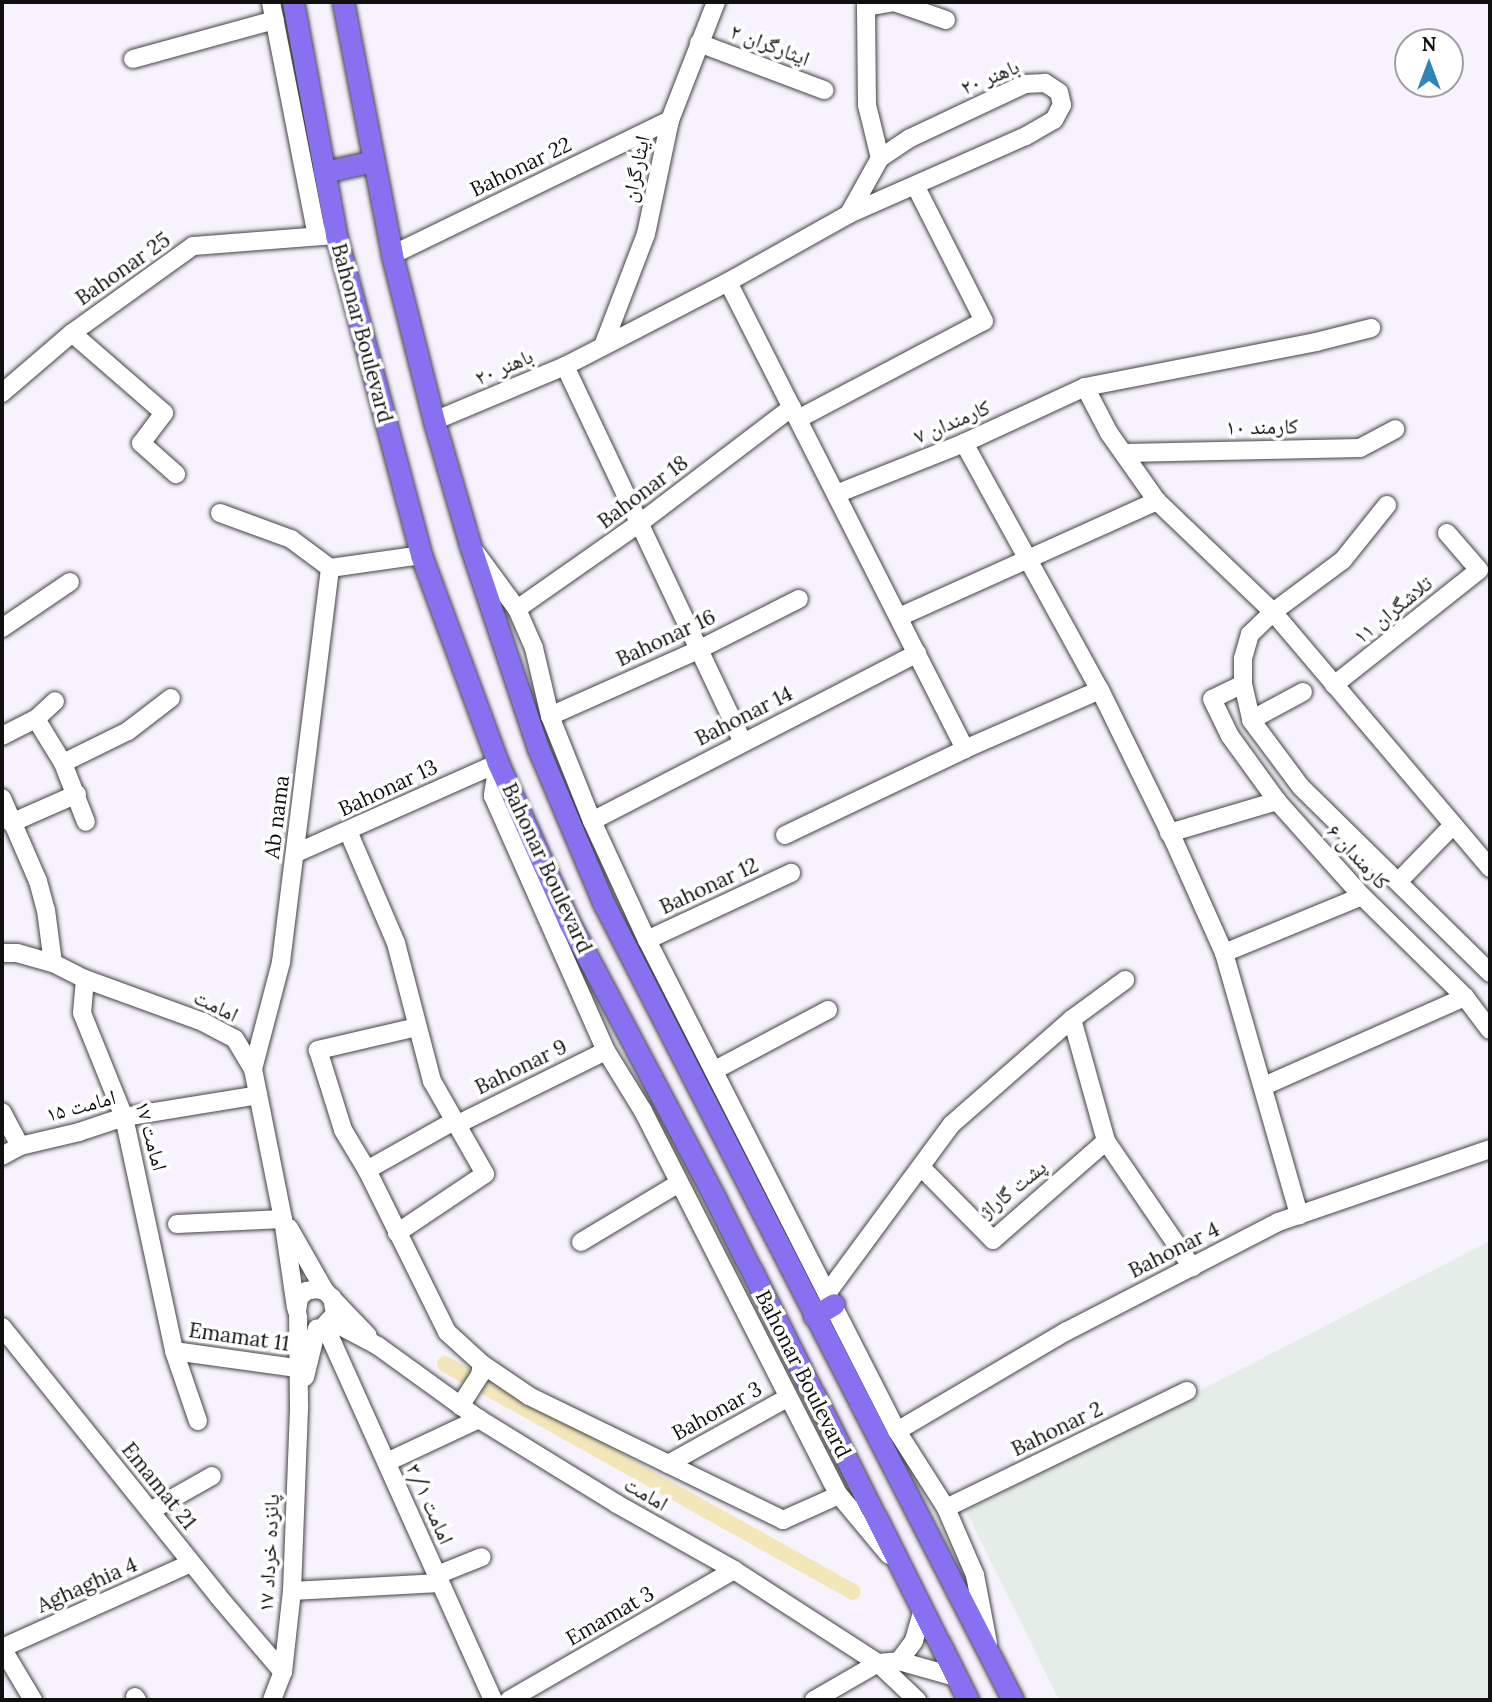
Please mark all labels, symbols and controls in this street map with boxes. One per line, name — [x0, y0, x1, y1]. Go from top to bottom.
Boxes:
street label: ایثارگران ۲ — [727, 18, 813, 72]
north arrow — [1394, 28, 1464, 98]
text: N — [1422, 32, 1436, 56]
street label: باهنر ۲۰ — [957, 54, 1023, 100]
street label: Bahonar 22 — [466, 132, 576, 202]
street label: ایثارگران — [617, 133, 655, 205]
street label: Bahonar 25 — [71, 227, 175, 311]
street label: Bahonar Boulevard — [326, 241, 398, 425]
street label: باهنر ۲۰ — [471, 344, 537, 390]
street label: کارمندان ۷ — [910, 395, 994, 449]
street label: کارمند ۱۰ — [1226, 414, 1298, 440]
street label: Bahonar 18 — [593, 450, 693, 534]
street label: تلاشگران ۱۱ — [1349, 571, 1437, 649]
street label: Bahonar 16 — [612, 604, 720, 672]
street label: Bahonar 14 — [691, 681, 797, 751]
street label: Bahonar 13 — [335, 754, 441, 822]
street label: Ab nama — [259, 774, 295, 860]
street label: Bahonar Boulevard — [497, 779, 597, 957]
street label: کارمندان ۶ — [1321, 819, 1395, 895]
street label: Bahonar 12 — [656, 852, 762, 920]
street label: امامت — [190, 984, 242, 1028]
street label: Bahonar 9 — [471, 1034, 571, 1100]
street label: امامت ۱۵ — [43, 1085, 119, 1127]
street label: امامت ۱۷ — [130, 1098, 172, 1174]
street label: پشت گاراژ — [974, 1154, 1052, 1224]
street label: Bahonar 4 — [1124, 1216, 1224, 1284]
street label: Bahonar Boulevard — [750, 1286, 856, 1462]
street label: Emamat 11 — [187, 1317, 291, 1357]
street label: Bahonar 3 — [668, 1376, 766, 1446]
street label: Bahonar 2 — [1007, 1396, 1107, 1462]
street label: Emamat 21 — [116, 1437, 202, 1535]
street label: امامت ۳/۱ — [401, 1460, 459, 1548]
street label: امامت — [620, 1471, 672, 1517]
street label: پانزده خرداد ۱۷ — [253, 1493, 285, 1613]
street label: Aghaghia 4 — [33, 1552, 141, 1618]
street label: Emamat 3 — [561, 1581, 659, 1651]

